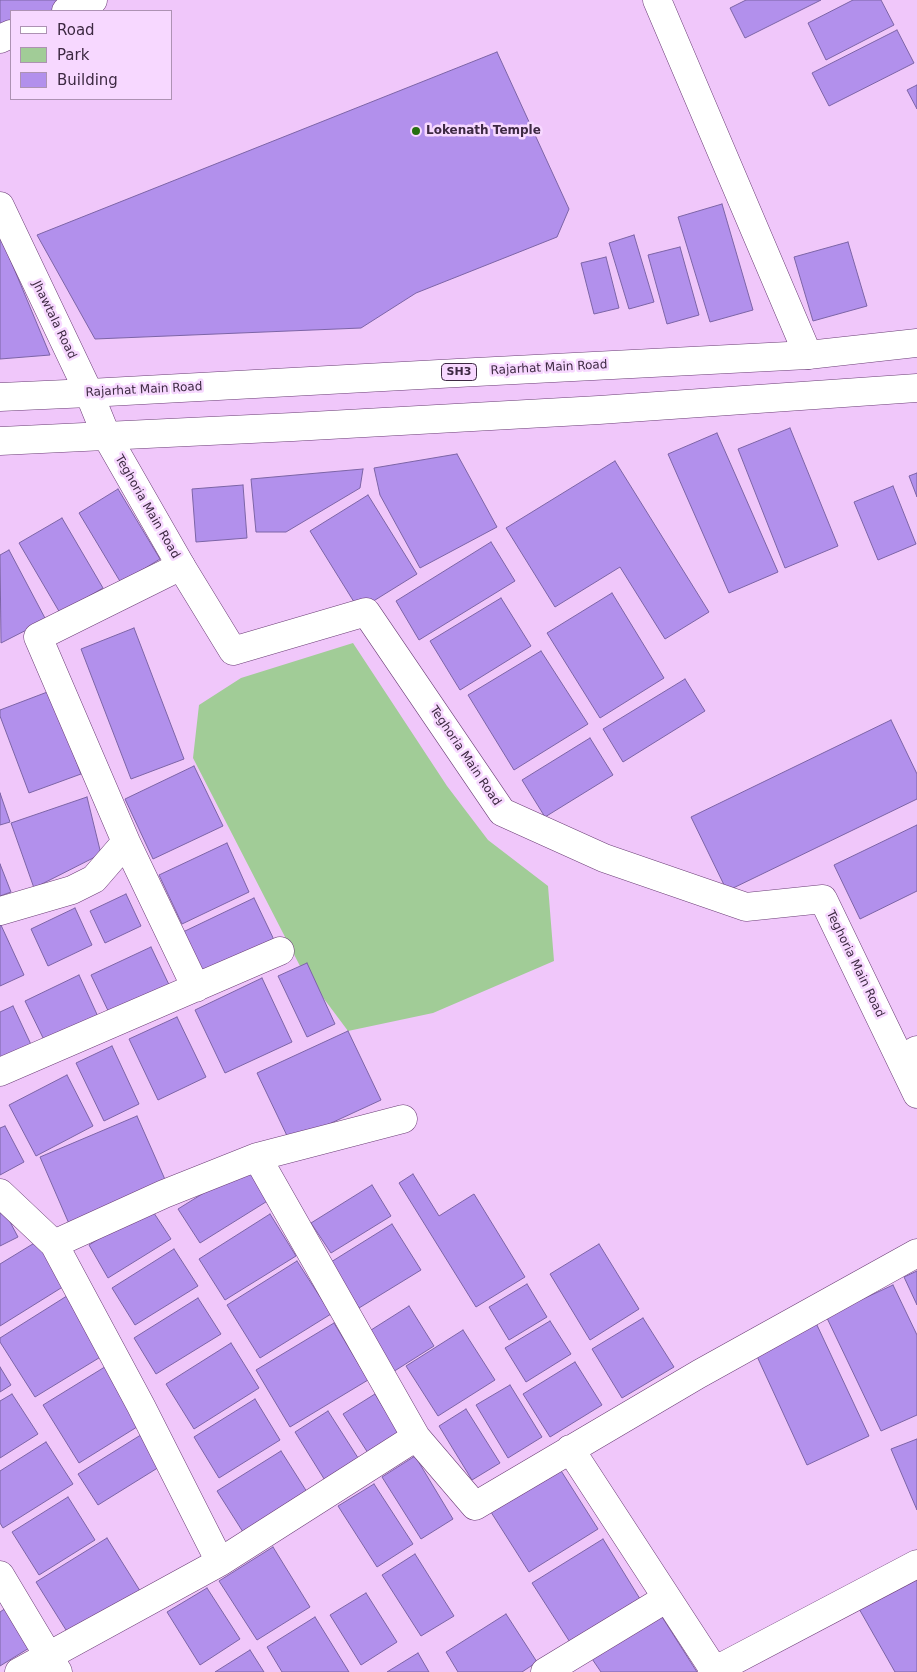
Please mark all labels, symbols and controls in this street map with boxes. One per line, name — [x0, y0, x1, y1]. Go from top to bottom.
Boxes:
legend — [10, 10, 172, 100]
text: Road — [57, 21, 95, 39]
text: Park — [57, 46, 89, 64]
text: Building — [57, 71, 118, 89]
place label: Lokenath Temple — [426, 124, 541, 138]
marker: Lokenath Temple — [410, 125, 422, 137]
street label: Jhawtala Road — [29, 279, 79, 361]
street label: Rajarhat Main Road — [490, 358, 608, 378]
road number: SH3 — [442, 364, 476, 381]
street label: Rajarhat Main Road — [85, 380, 203, 400]
street label: Teghoria Main Road — [111, 453, 183, 561]
street label: Teghoria Main Road — [426, 703, 504, 809]
street label: Teghoria Main Road — [823, 908, 887, 1020]

